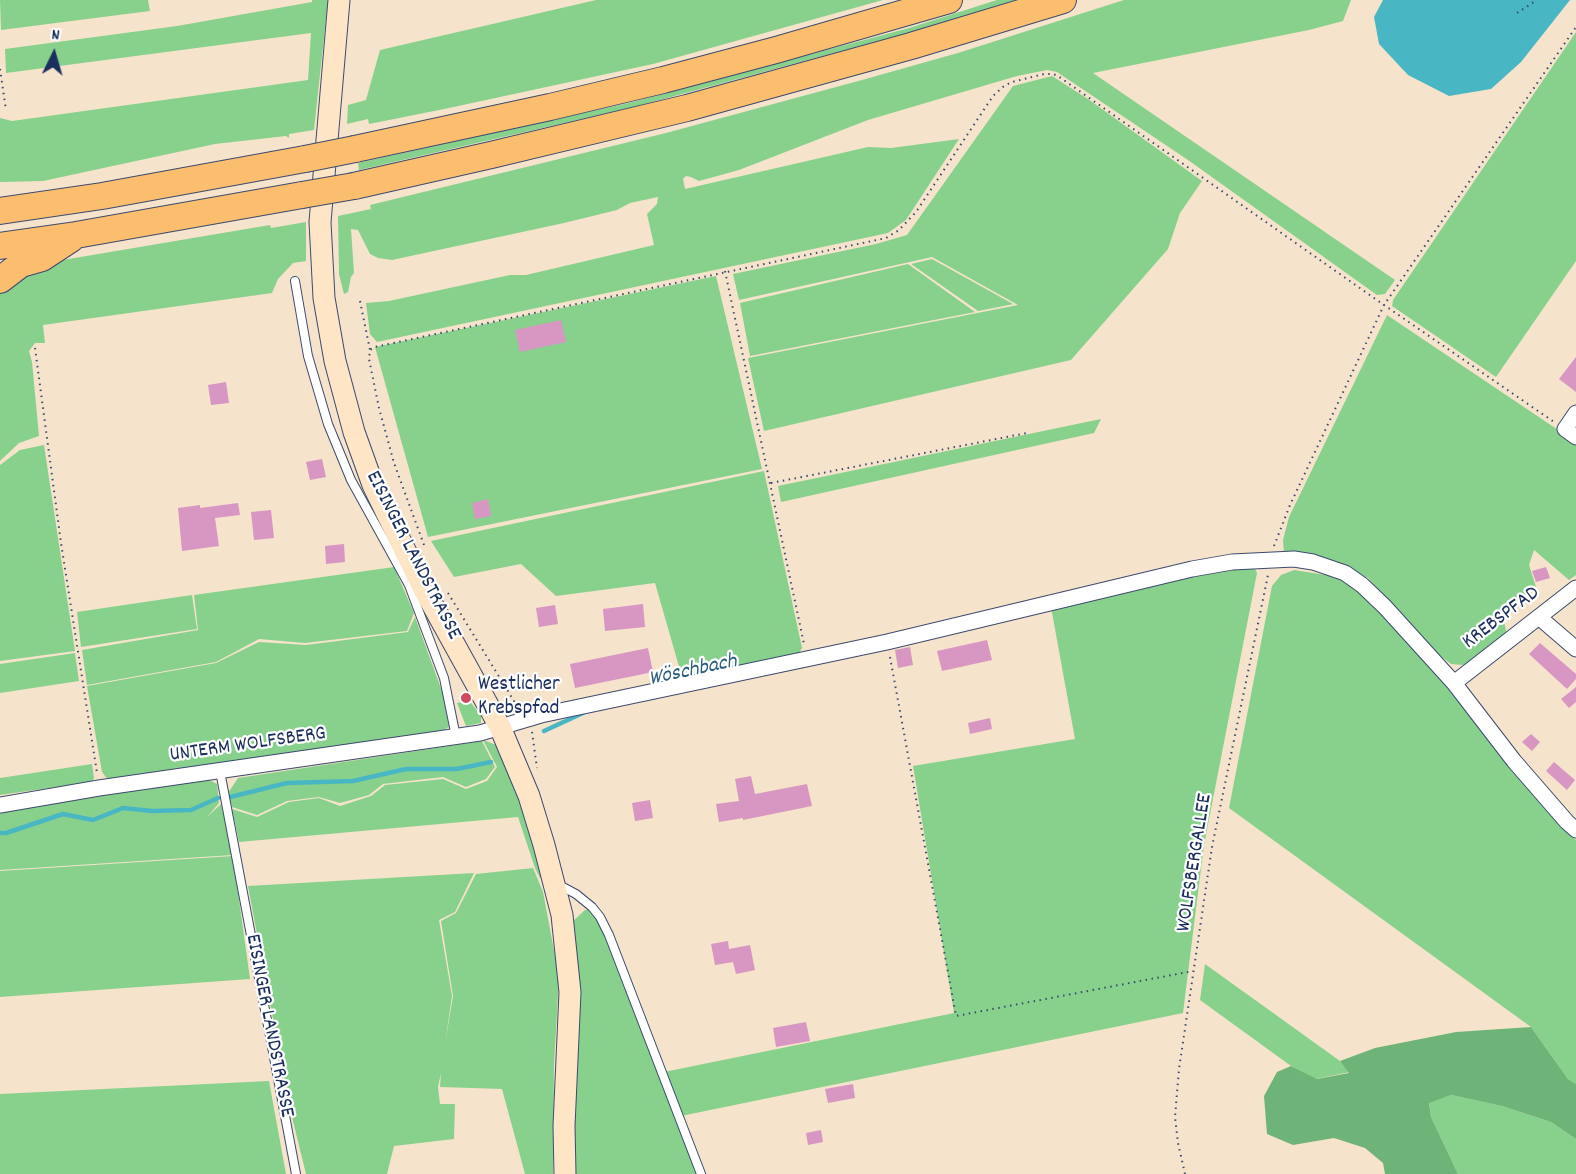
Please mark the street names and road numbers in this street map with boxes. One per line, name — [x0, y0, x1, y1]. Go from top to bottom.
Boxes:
street label: EISINGER LANDSTRASSE — [359, 467, 465, 645]
street label: KREBSPFAD — [1459, 582, 1545, 656]
street label: UNTERM WOLFSBERG — [168, 723, 328, 769]
street label: WOLFSBERGALLEE — [1173, 792, 1219, 934]
street label: EISINGER LANDSTRASSE — [238, 932, 298, 1120]

